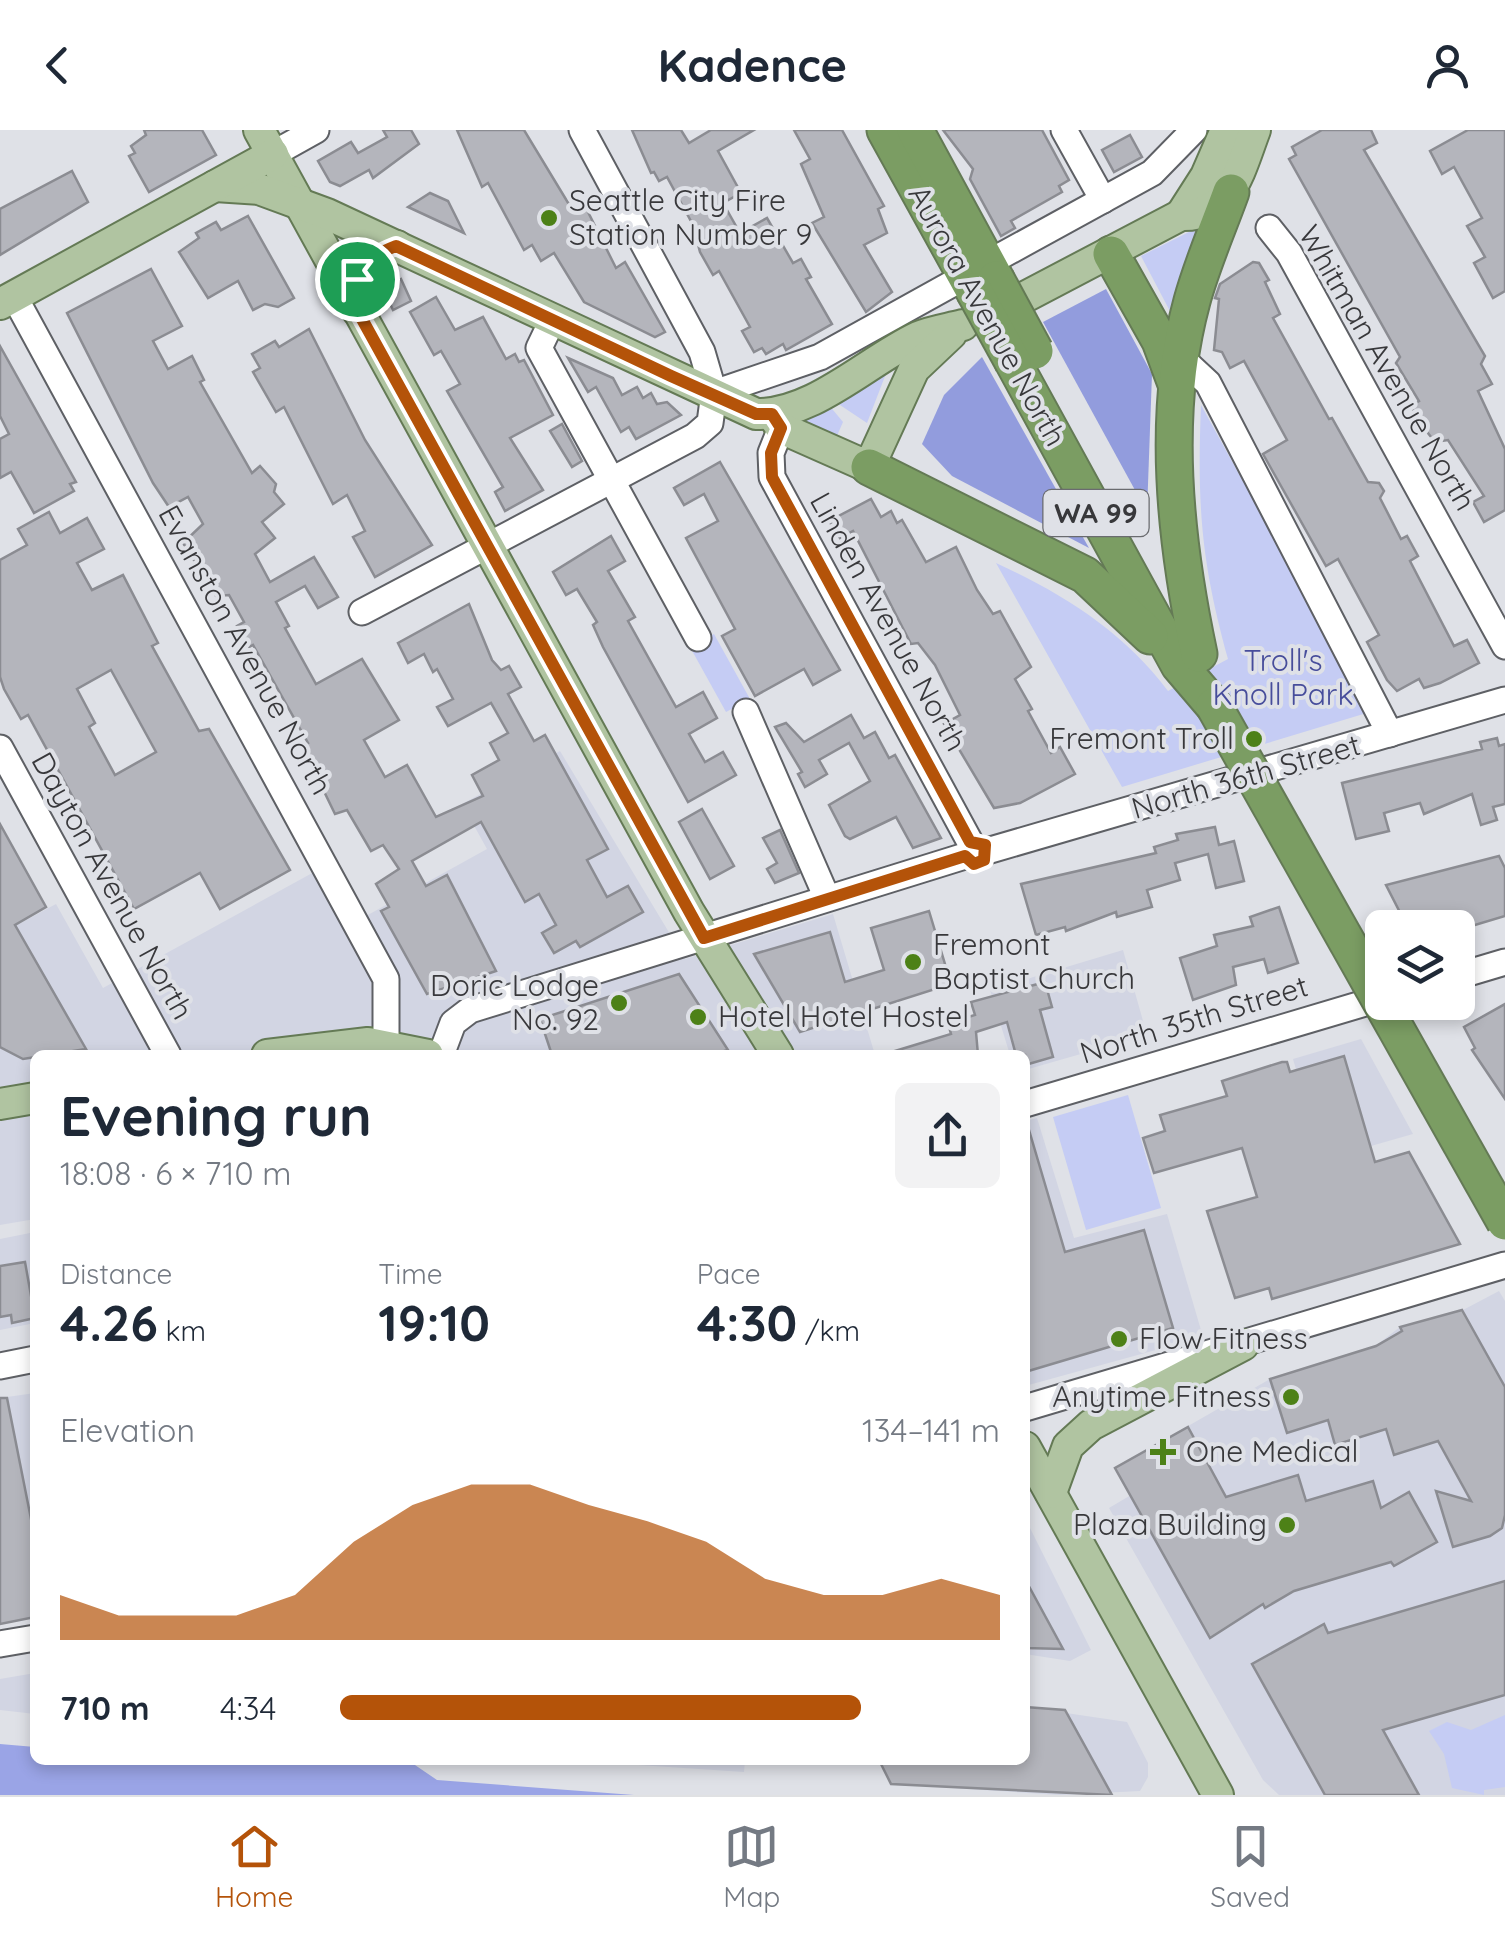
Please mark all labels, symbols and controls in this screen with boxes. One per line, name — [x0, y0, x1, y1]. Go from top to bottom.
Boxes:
text: Kadence — [658, 37, 847, 93]
icon: back — [30, 38, 85, 93]
icon: person — [1420, 38, 1475, 93]
street label: Aurora Avenue North — [900, 178, 1075, 453]
place label: Seattle City Fire Station Number 9 — [569, 181, 812, 253]
marker: Seattle City Fire Station Number 9 — [538, 207, 560, 229]
street label: Whitman Avenue North — [1291, 218, 1485, 517]
pin — [315, 237, 400, 322]
icon: arrive — [330, 252, 385, 307]
street label: Linden Avenue North — [802, 486, 976, 757]
road number: WA 99 — [1044, 490, 1148, 536]
street label: Evanston Avenue North — [150, 498, 341, 801]
park label: Troll's Knoll Park — [1213, 641, 1353, 713]
place label: Fremont Troll — [1049, 719, 1234, 757]
street label: North 36th Street — [1127, 725, 1364, 827]
marker: Fremont Troll — [1243, 728, 1265, 750]
street label: Dayton Avenue North — [24, 745, 202, 1026]
map controls — [1365, 910, 1475, 1020]
button: layers — [1365, 910, 1475, 1020]
place label: Fremont Baptist Church — [933, 925, 1135, 997]
marker: Fremont Baptist Church — [902, 951, 924, 973]
place label: Doric Lodge No. 92 — [430, 966, 599, 1038]
street label: North 35th Street — [1075, 966, 1312, 1072]
marker: Doric Lodge No. 92 — [608, 992, 630, 1014]
place label: Hotel Hotel Hostel — [718, 997, 969, 1035]
marker: Hotel Hotel Hostel — [687, 1006, 709, 1028]
text: Evening run — [60, 1081, 372, 1150]
button: share — [895, 1083, 1000, 1188]
text: 18:08 · 6 × 710 m — [60, 1153, 291, 1193]
text: Distance — [60, 1256, 172, 1291]
text: Time — [378, 1256, 443, 1291]
text: Pace — [697, 1256, 761, 1291]
text: 4.26 — [60, 1291, 158, 1354]
text: 19:10 — [378, 1291, 490, 1354]
text: 4:30 — [697, 1291, 797, 1354]
text: km — [158, 1313, 206, 1348]
text: /km — [797, 1313, 860, 1348]
place label: Flow Fitness — [1139, 1319, 1307, 1357]
marker: Flow Fitness — [1108, 1328, 1130, 1350]
place label: Anytime Fitness — [1052, 1377, 1271, 1415]
marker: Anytime Fitness — [1280, 1386, 1302, 1408]
text: Elevation — [60, 1410, 195, 1450]
text: 134–141 m — [862, 1410, 1000, 1450]
place label: One Medical — [1186, 1432, 1358, 1470]
marker: One Medical — [1150, 1439, 1176, 1465]
place label: Plaza Building — [1073, 1505, 1267, 1543]
marker: Plaza Building — [1276, 1514, 1298, 1536]
text: 710 m — [60, 1688, 149, 1728]
text: 4:34 — [220, 1688, 276, 1728]
tab: Home — [215, 1819, 293, 1914]
tab: Map — [723, 1819, 780, 1914]
tab: Saved — [1210, 1819, 1290, 1914]

